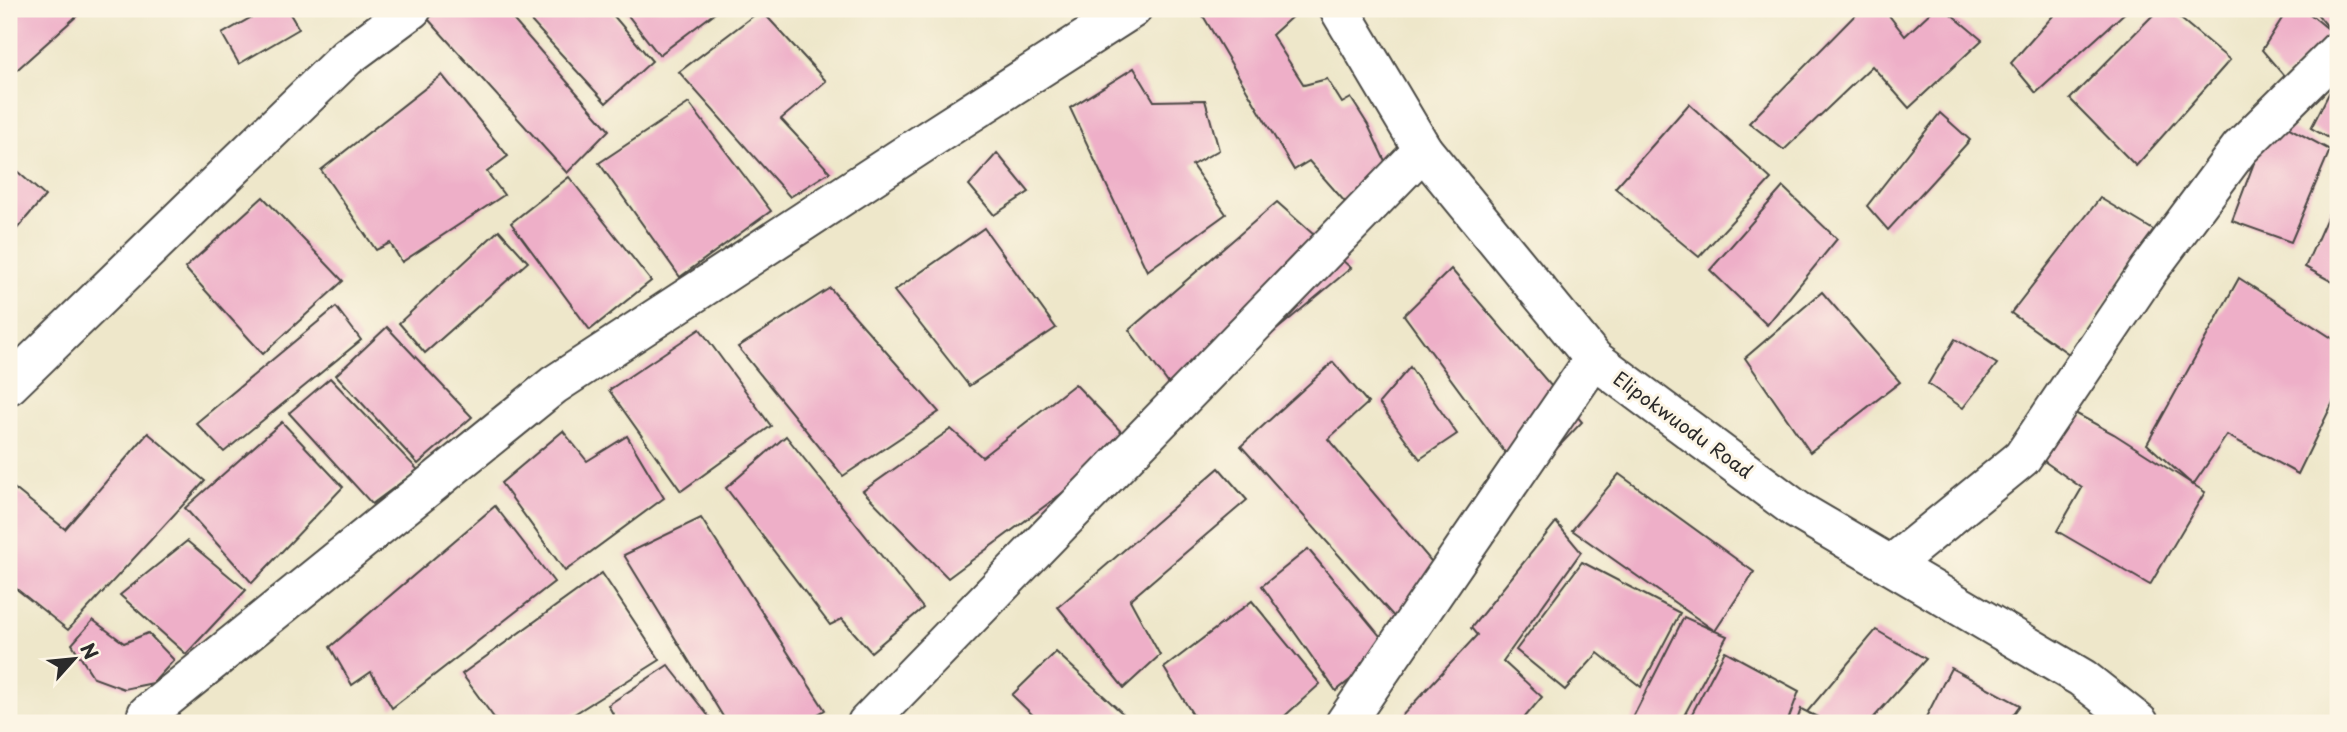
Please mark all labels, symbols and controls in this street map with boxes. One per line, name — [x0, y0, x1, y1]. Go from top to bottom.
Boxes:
street label: Elipokwuodu Road — [1608, 364, 1759, 484]
north arrow — [38, 624, 108, 694]
text: N — [74, 638, 106, 664]

